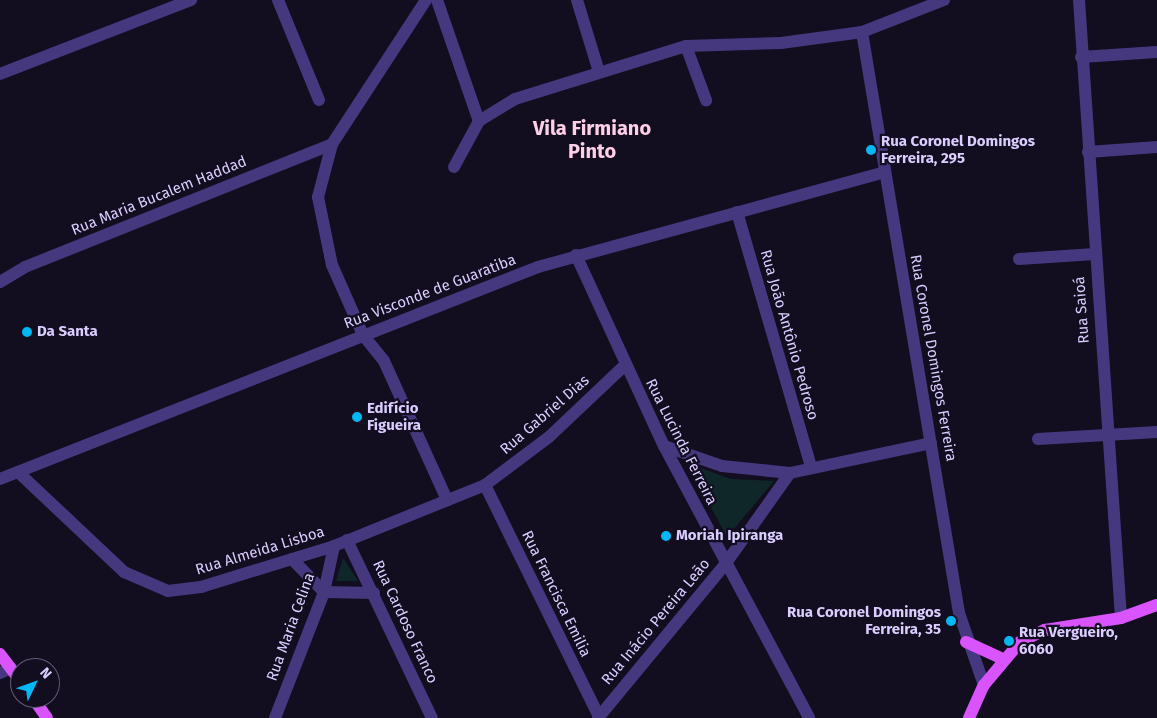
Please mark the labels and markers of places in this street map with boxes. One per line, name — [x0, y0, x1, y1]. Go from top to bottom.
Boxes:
place label: Rua Coronel Domingos Ferreira, 295 — [881, 132, 1035, 167]
marker: Rua Coronel Domingos Ferreira, 295 — [865, 144, 877, 156]
place label: Da Santa — [37, 323, 98, 341]
marker: Da Santa — [21, 326, 33, 338]
place label: Edifício Figueira — [367, 399, 421, 434]
marker: Edifício Figueira — [351, 411, 363, 423]
place label: Moriah Ipiranga — [676, 527, 783, 545]
marker: Moriah Ipiranga — [660, 530, 672, 542]
place label: Rua Coronel Domingos Ferreira, 35 — [787, 603, 941, 638]
marker: Rua Coronel Domingos Ferreira, 35 — [945, 615, 957, 627]
place label: Rua Vergueiro, 6060 — [1019, 623, 1118, 658]
marker: Rua Vergueiro, 6060 — [1003, 635, 1015, 647]

